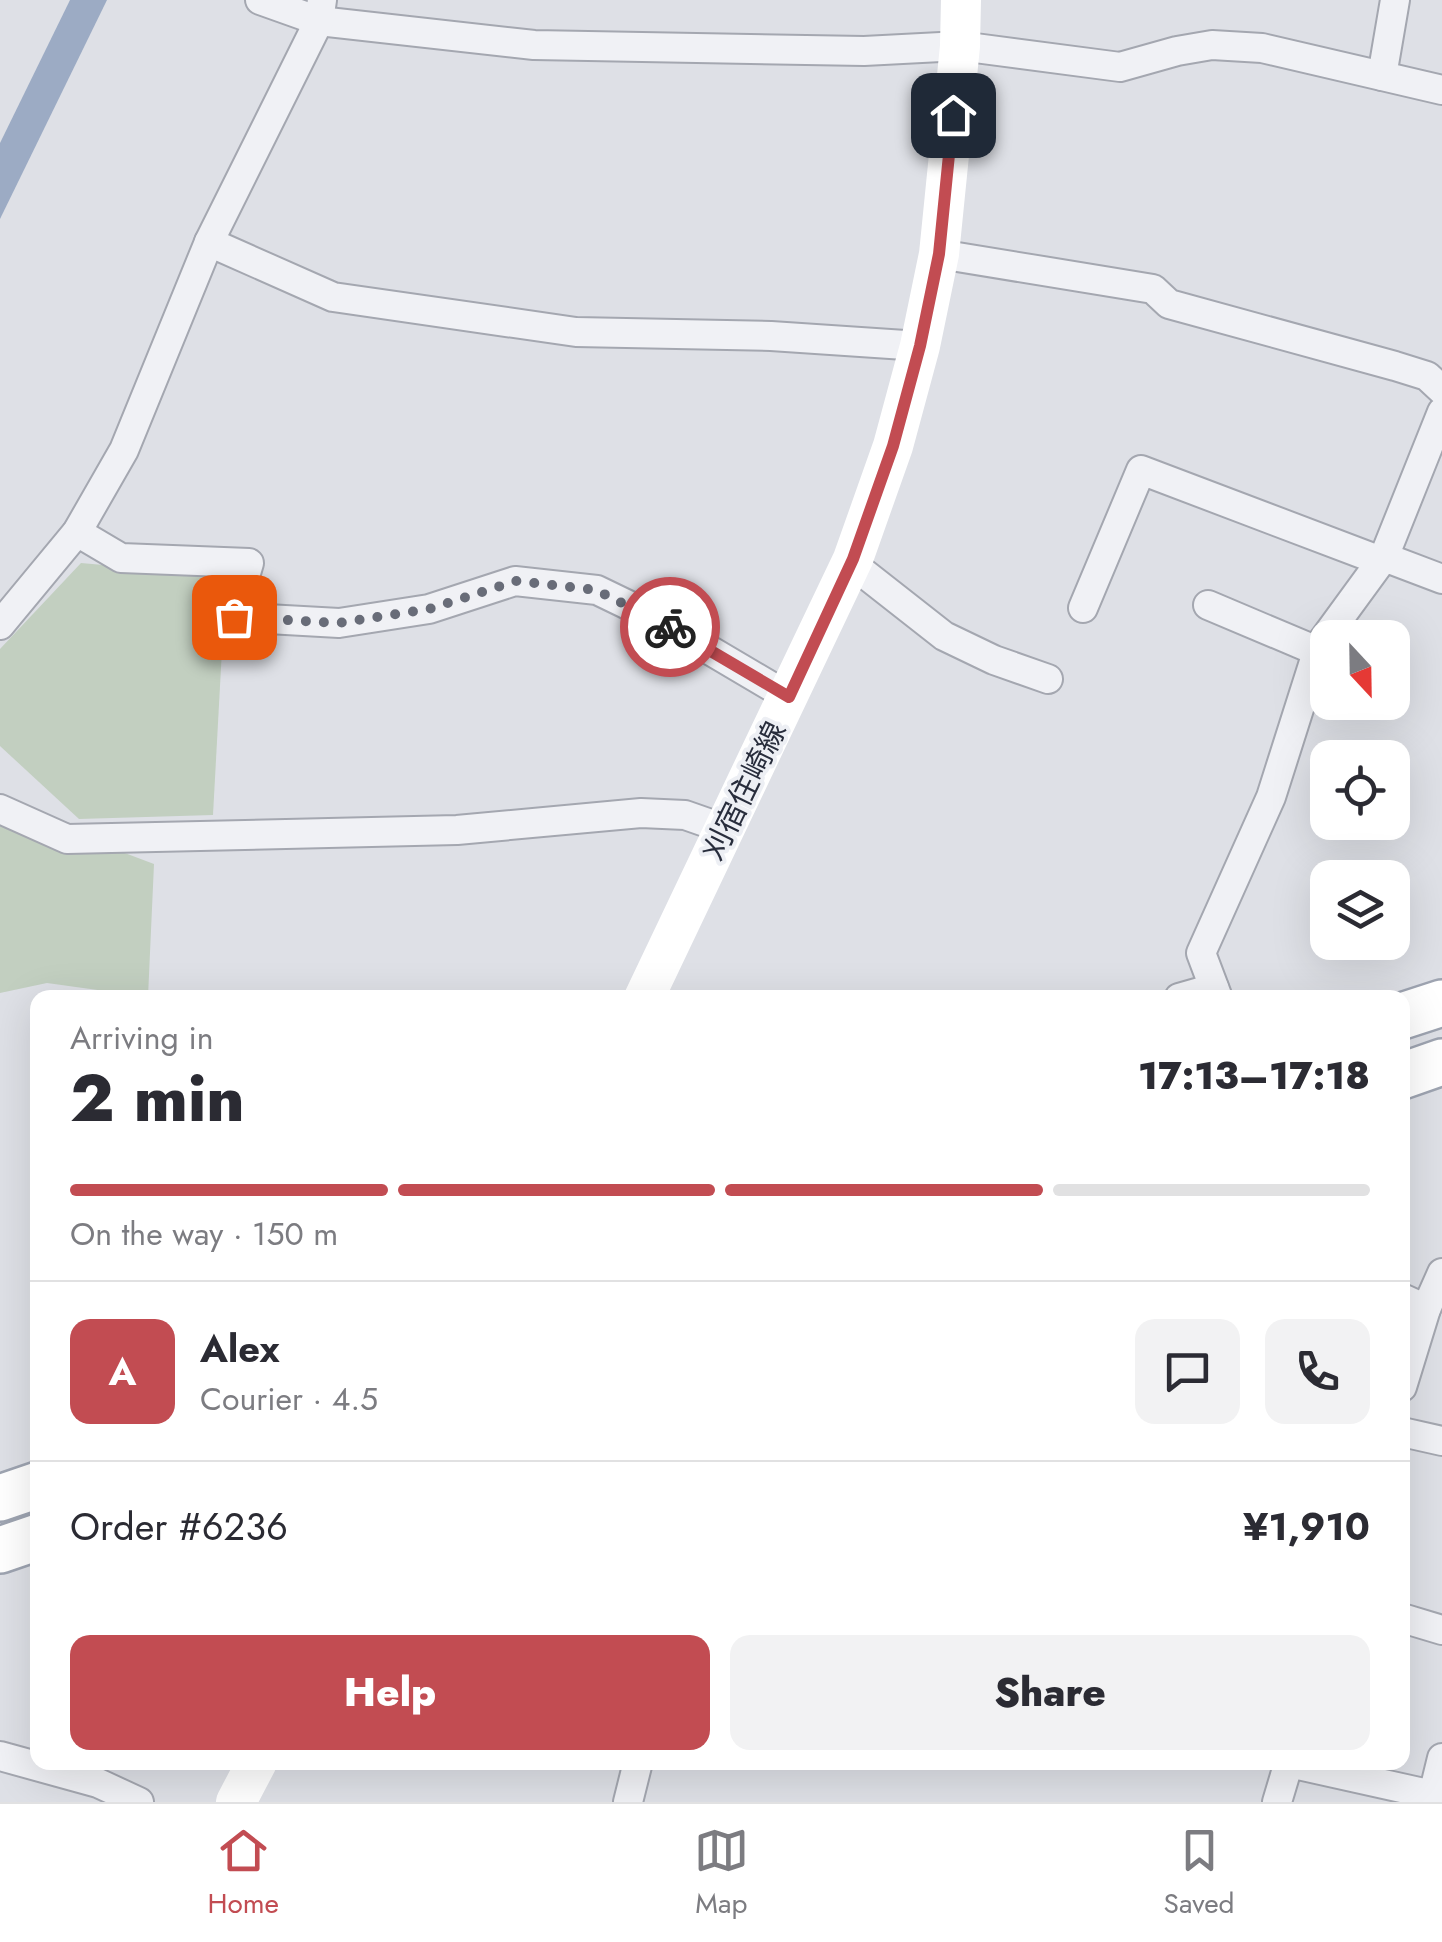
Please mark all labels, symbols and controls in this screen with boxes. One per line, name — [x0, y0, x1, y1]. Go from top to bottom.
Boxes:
pin — [911, 73, 996, 158]
icon: home — [926, 88, 981, 143]
pin — [192, 575, 277, 660]
courier — [620, 577, 720, 677]
icon: bag — [207, 590, 262, 645]
icon: bike — [643, 600, 698, 655]
north arrow — [1310, 620, 1410, 720]
map controls — [1310, 620, 1410, 960]
street label: 刈宿住崎線 — [692, 714, 796, 868]
button: locate — [1310, 740, 1410, 840]
button: layers — [1310, 860, 1410, 960]
text: Arriving in — [70, 1015, 214, 1061]
text: 17:13–17:18 — [1138, 1048, 1370, 1103]
text: 2 min — [70, 1051, 245, 1145]
text: On the way · 150 m — [70, 1211, 338, 1257]
button: chat — [1135, 1319, 1240, 1424]
button: phone — [1265, 1319, 1370, 1424]
text: Alex — [200, 1321, 280, 1376]
text: A — [109, 1344, 136, 1399]
text: Courier · 4.5 — [200, 1376, 378, 1422]
text: Order #6236 — [70, 1499, 288, 1554]
text: ¥1,910 — [1243, 1499, 1370, 1554]
button: Help — [70, 1635, 710, 1750]
button: Share — [730, 1635, 1370, 1750]
tab: Home — [207, 1823, 279, 1924]
tab: Map — [694, 1823, 749, 1924]
tab: Saved — [1164, 1823, 1235, 1924]

